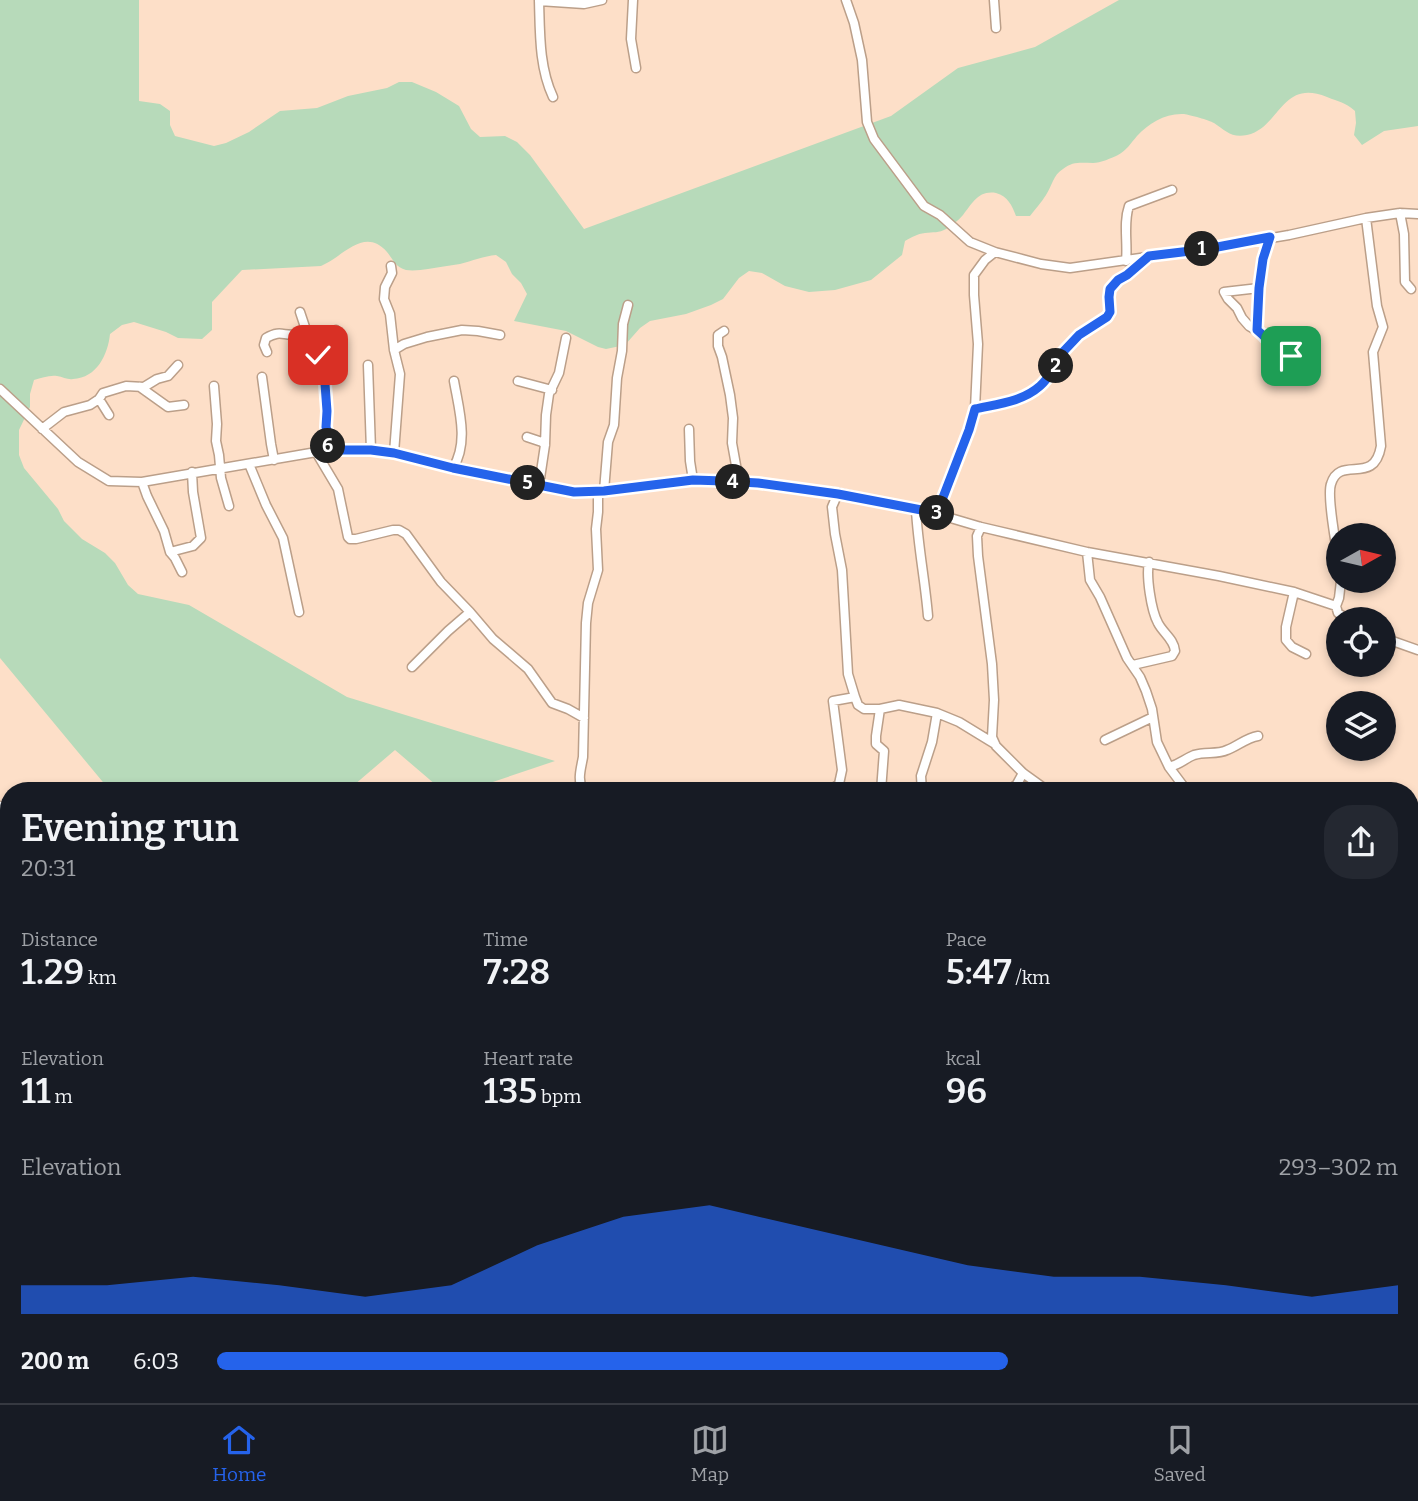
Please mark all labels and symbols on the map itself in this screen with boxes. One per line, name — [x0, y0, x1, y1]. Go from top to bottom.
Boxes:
pin: 1 — [1184, 232, 1220, 266]
pin — [288, 325, 348, 385]
pin — [1261, 326, 1321, 386]
pin: 2 — [1038, 348, 1074, 384]
pin: 6 — [310, 428, 346, 464]
pin: 4 — [716, 464, 750, 500]
pin: 5 — [510, 466, 546, 500]
pin: 3 — [920, 496, 954, 530]
north arrow — [1326, 523, 1396, 593]

